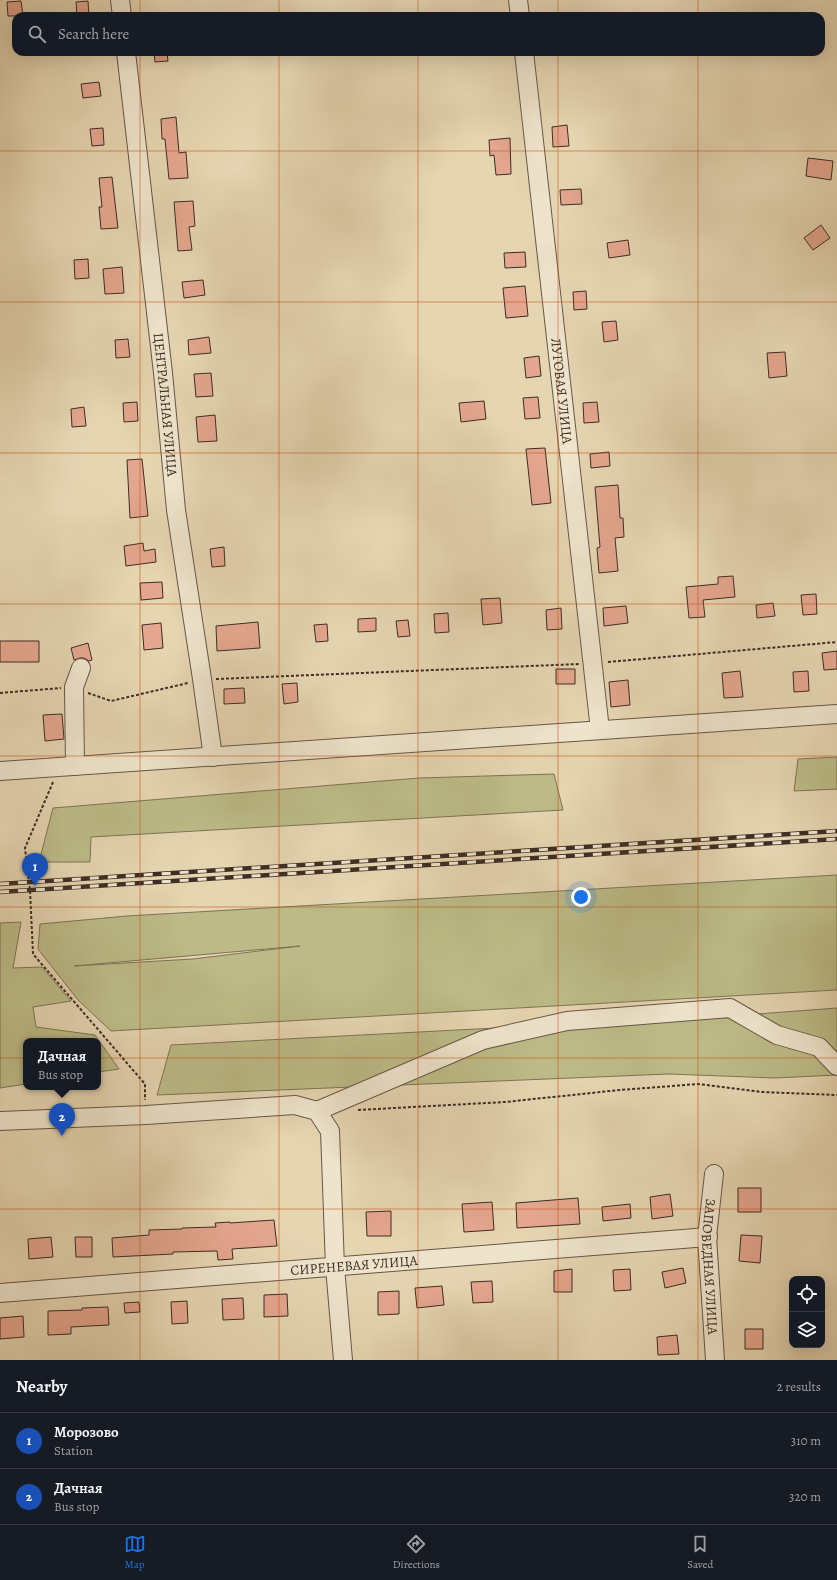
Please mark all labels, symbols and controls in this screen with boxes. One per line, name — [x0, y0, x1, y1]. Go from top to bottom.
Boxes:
search box — [12, 12, 825, 56]
icon: search — [26, 23, 48, 45]
text: Search here — [58, 24, 129, 44]
street label: ЦЕНТРАЛЬНАЯ УЛИЦА — [148, 332, 182, 478]
street label: ЛУГОВАЯ УЛИЦА — [546, 337, 577, 446]
pin: 1 — [22, 853, 48, 886]
your location — [571, 887, 591, 907]
popup — [23, 1038, 101, 1090]
text: Дачная — [38, 1046, 86, 1066]
text: Bus stop — [38, 1066, 83, 1083]
pin: 2 — [49, 1103, 75, 1136]
street label: ЗАПОВЕДНАЯ УЛИЦА — [697, 1198, 722, 1336]
street label: СИРЕНЕВАЯ УЛИЦА — [290, 1251, 419, 1280]
map controls — [789, 1276, 825, 1348]
button: locate — [789, 1276, 825, 1312]
button: layers — [789, 1312, 825, 1348]
text: Nearby — [16, 1375, 67, 1398]
text: 2 results — [777, 1378, 821, 1395]
text: Морозово — [54, 1422, 119, 1442]
text: 1 — [27, 1432, 31, 1449]
text: 310 m — [791, 1432, 821, 1449]
text: Station — [54, 1442, 93, 1459]
text: Дачная — [54, 1478, 103, 1498]
text: 2 — [26, 1488, 32, 1505]
text: 320 m — [789, 1488, 821, 1505]
text: Bus stop — [54, 1498, 99, 1515]
tab: Map — [124, 1533, 146, 1572]
tab: Directions — [393, 1533, 440, 1572]
tab: Saved — [687, 1533, 713, 1572]

